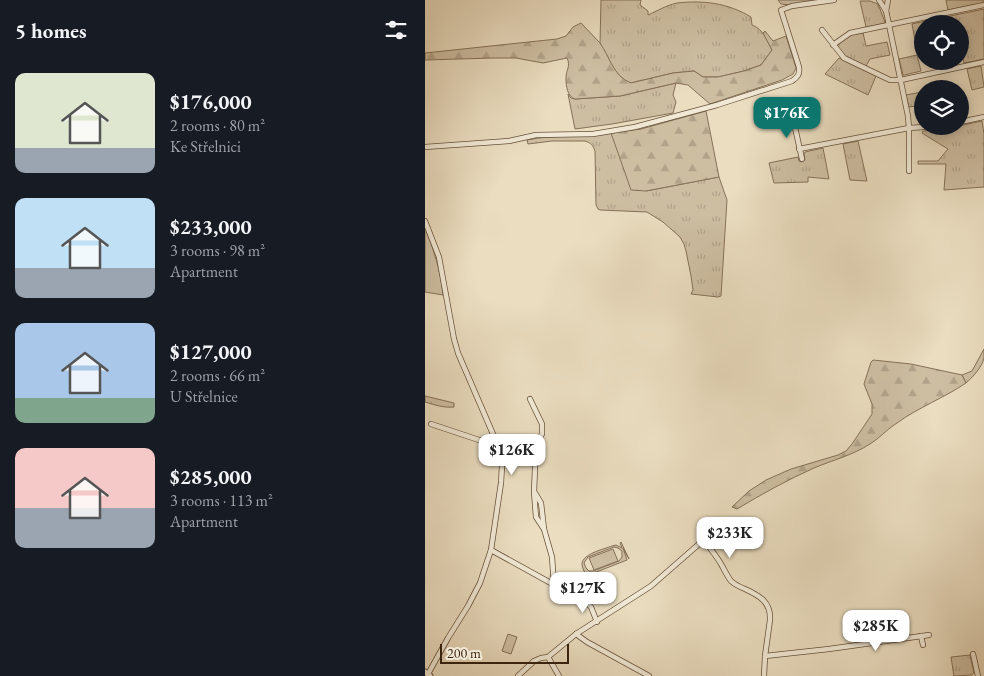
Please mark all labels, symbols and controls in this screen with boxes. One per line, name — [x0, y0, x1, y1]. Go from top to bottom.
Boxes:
map controls — [914, 15, 969, 135]
button: locate — [914, 15, 969, 70]
icon: filters — [382, 16, 410, 44]
text: 5 homes — [15, 17, 87, 44]
button: layers — [914, 80, 969, 135]
text: $176,000 — [170, 88, 252, 115]
icon: home — [55, 93, 115, 153]
pin: $176K — [752, 96, 822, 139]
text: $176K — [765, 102, 809, 123]
text: 2 rooms · 80 m² — [170, 115, 265, 136]
text: Ke Střelnici — [170, 136, 241, 157]
text: $233,000 — [170, 213, 252, 240]
icon: home — [55, 218, 115, 278]
text: 3 rooms · 98 m² — [170, 240, 265, 261]
text: Apartment — [170, 261, 238, 282]
text: $127,000 — [170, 338, 252, 365]
icon: home — [55, 343, 115, 403]
text: 2 rooms · 66 m² — [170, 365, 265, 386]
text: U Střelnice — [170, 386, 238, 407]
pin: $126K — [477, 434, 547, 476]
text: $126K — [490, 439, 534, 460]
text: $285,000 — [170, 463, 252, 490]
icon: home — [55, 468, 115, 528]
text: 3 rooms · 113 m² — [170, 490, 273, 511]
text: Apartment — [170, 511, 238, 532]
pin: $233K — [695, 516, 765, 559]
text: $233K — [708, 522, 752, 543]
pin: $127K — [548, 572, 618, 614]
text: $127K — [561, 577, 605, 598]
pin: $285K — [841, 610, 911, 652]
text: $285K — [854, 615, 898, 636]
scale bar — [440, 641, 569, 664]
text: 200 m — [447, 644, 481, 662]

